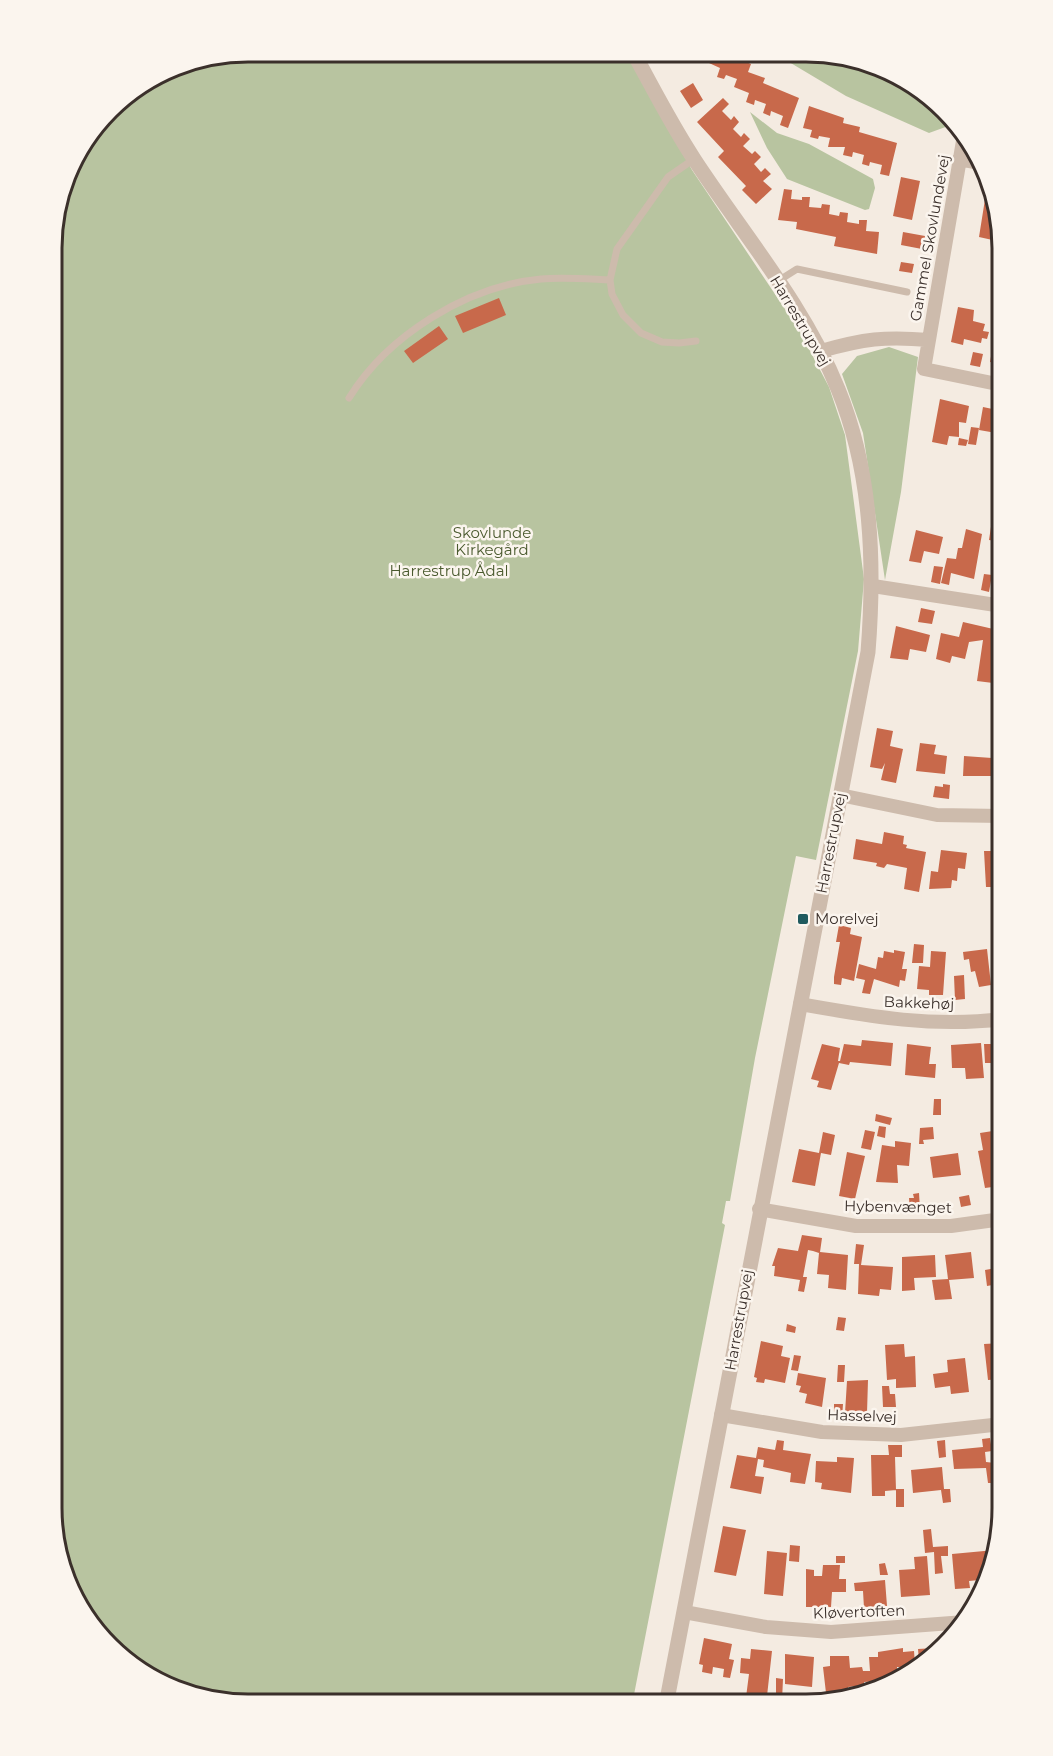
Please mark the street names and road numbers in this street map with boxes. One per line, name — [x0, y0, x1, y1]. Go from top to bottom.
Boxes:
street label: Gammel Skovlundevej — [905, 153, 954, 323]
street label: Harrestrupvej — [766, 272, 835, 369]
street label: Harrestrupvej — [811, 791, 850, 895]
street label: Bakkehøj — [883, 992, 955, 1013]
street label: Hybenvænget — [844, 1196, 952, 1217]
street label: Harrestrupvej — [720, 1268, 757, 1372]
street label: Hasselvej — [827, 1405, 897, 1426]
street label: Kløvertoften — [812, 1600, 905, 1623]

